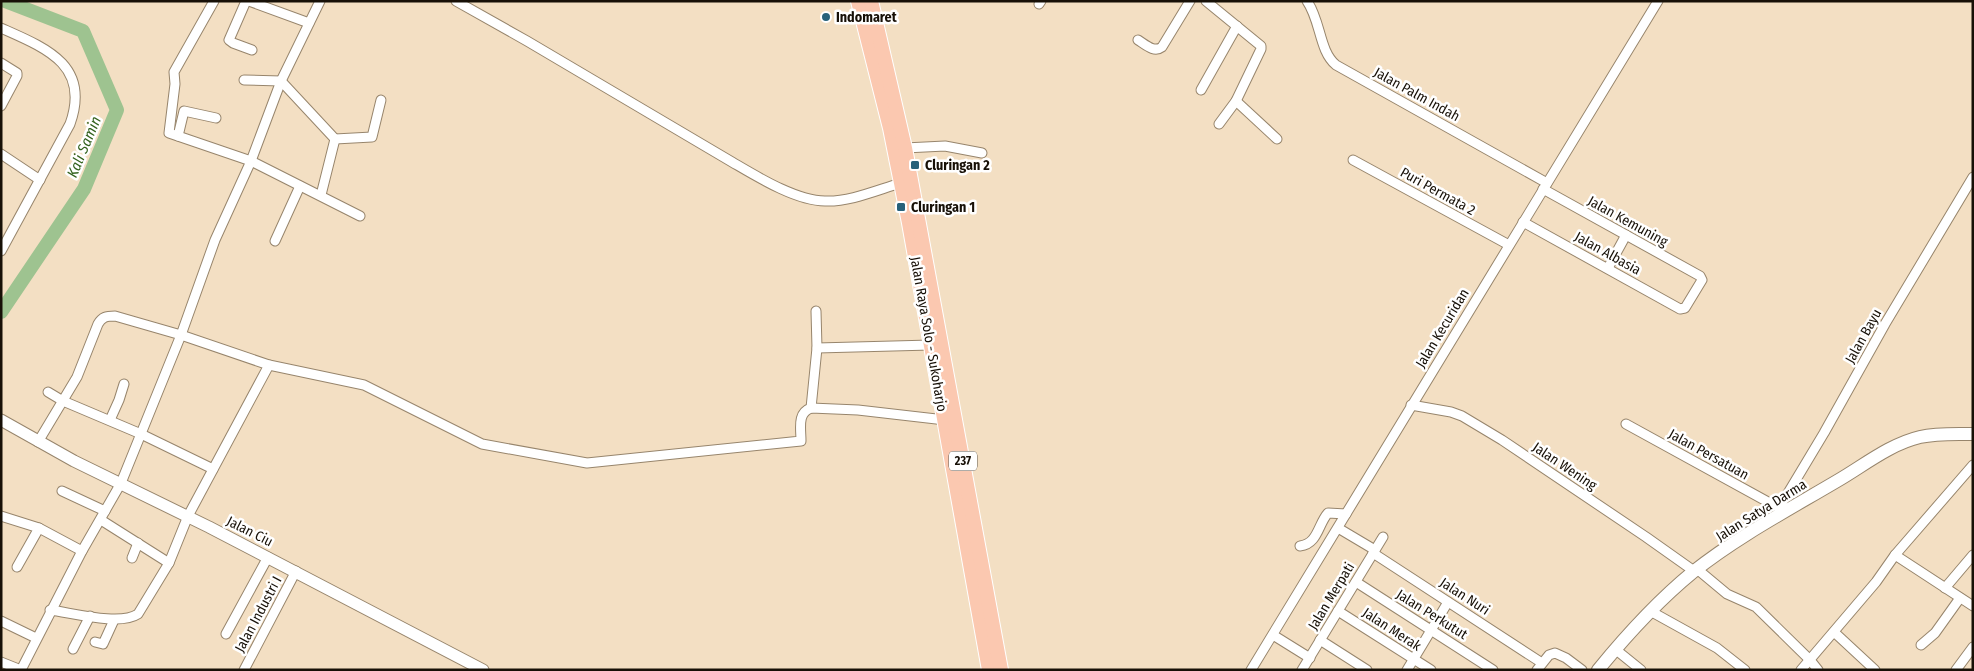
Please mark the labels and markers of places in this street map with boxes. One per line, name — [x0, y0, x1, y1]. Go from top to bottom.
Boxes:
place label: Indomaret — [836, 9, 898, 26]
marker: Indomaret — [820, 11, 832, 23]
place label: Cluringan 2 — [925, 157, 990, 174]
marker: Cluringan 2 — [909, 159, 921, 171]
place label: Cluringan 1 — [911, 199, 975, 216]
marker: Cluringan 1 — [895, 201, 907, 213]

